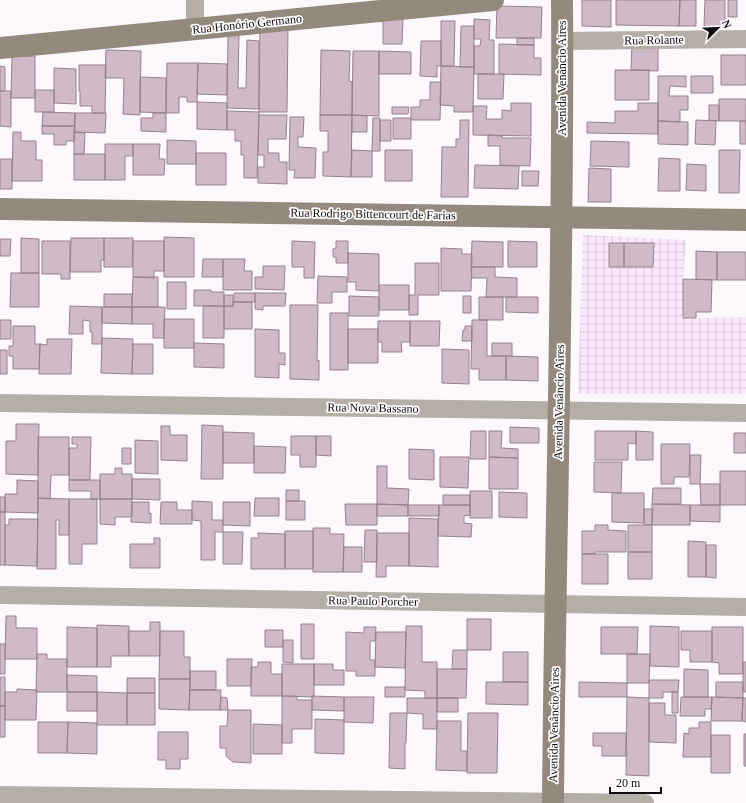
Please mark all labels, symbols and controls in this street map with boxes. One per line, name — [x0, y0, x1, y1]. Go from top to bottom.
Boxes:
north arrow — [698, 8, 738, 48]
street label: Rua Honório Germano — [192, 11, 302, 37]
text: N — [720, 18, 734, 30]
street label: Avenida Venâncio Aires — [555, 20, 569, 136]
street label: Rua Rolante — [624, 32, 684, 48]
street label: Rua Rodrigo Bittencourt de Farias — [290, 206, 456, 222]
street label: Avenida Venâncio Aires — [551, 344, 567, 460]
street label: Rua Nova Bassano — [327, 400, 419, 416]
street label: Rua Paulo Porcher — [328, 593, 418, 609]
street label: Avenida Venâncio Aires — [546, 667, 562, 783]
scale bar — [610, 769, 661, 795]
text: 20 m — [616, 776, 641, 790]

